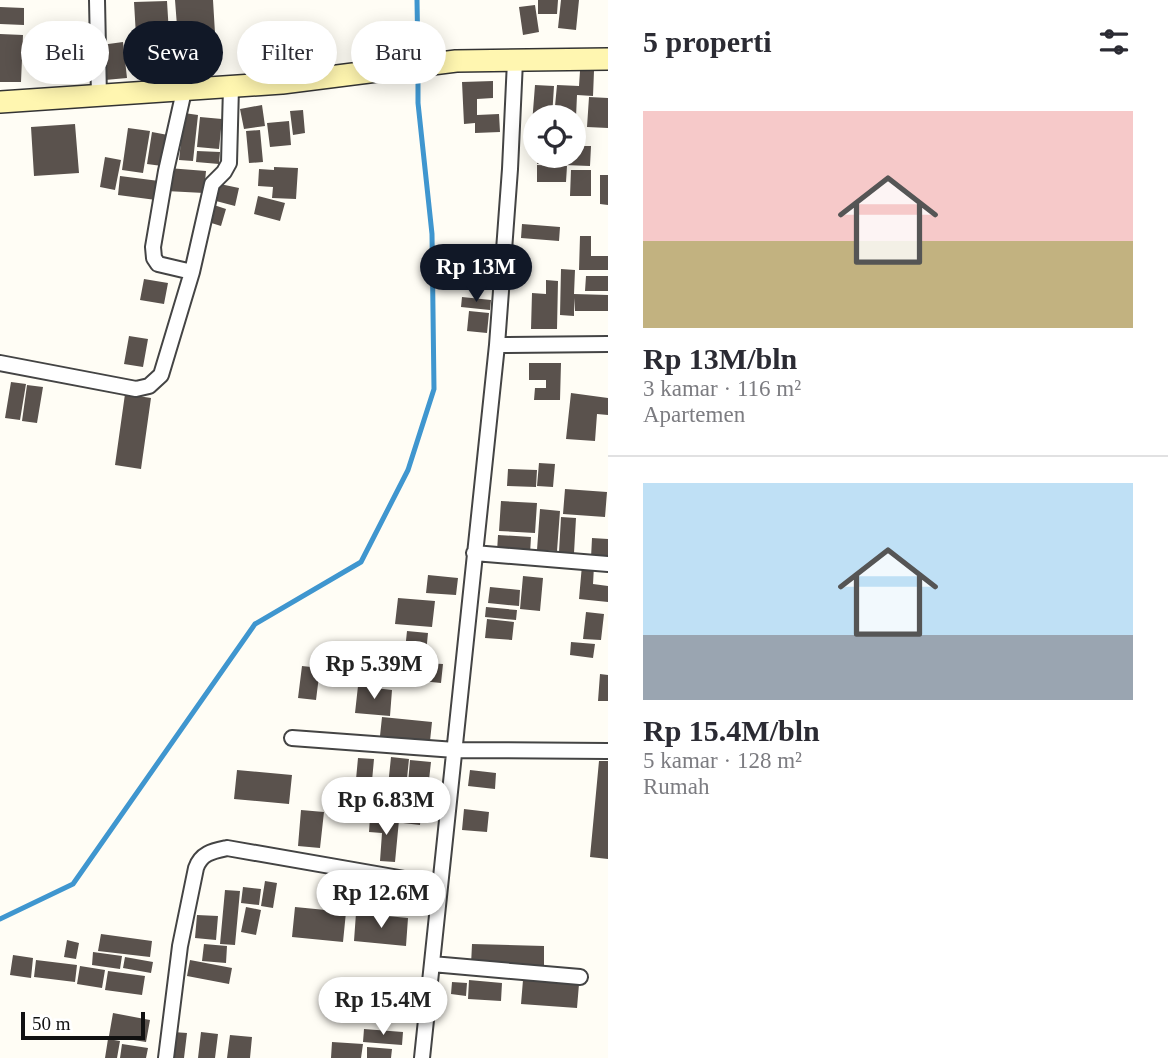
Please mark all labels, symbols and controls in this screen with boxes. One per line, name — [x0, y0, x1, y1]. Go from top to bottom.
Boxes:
chip: Beli — [21, 21, 109, 84]
chip: Sewa — [123, 21, 223, 84]
chip: Filter — [237, 21, 337, 84]
chip: Baru — [351, 21, 446, 84]
icon: filters — [1095, 23, 1133, 61]
text: 5 properti — [643, 25, 772, 58]
map controls — [523, 105, 586, 168]
button: locate — [523, 105, 586, 168]
icon: home — [825, 157, 951, 283]
pin: Rp 13M — [419, 244, 533, 304]
text: Rp 13M — [436, 254, 516, 279]
text: Rp 13M/bln — [643, 342, 797, 375]
text: 3 kamar · 116 m² — [643, 376, 801, 401]
text: Apartemen — [643, 402, 745, 427]
icon: home — [825, 529, 951, 655]
pin: Rp 5.39M — [302, 642, 446, 701]
text: Rp 5.39M — [325, 651, 423, 676]
text: Rp 15.4M/bln — [643, 714, 820, 747]
text: 5 kamar · 128 m² — [643, 748, 802, 773]
text: Rumah — [643, 774, 709, 799]
pin: Rp 6.83M — [314, 778, 458, 837]
text: Rp 6.83M — [337, 787, 435, 812]
pin: Rp 12.6M — [309, 870, 453, 930]
text: Rp 12.6M — [332, 880, 430, 905]
pin: Rp 15.4M — [311, 978, 455, 1037]
text: Rp 15.4M — [334, 987, 432, 1012]
scale bar — [21, 1009, 145, 1041]
text: 50 m — [32, 1013, 71, 1034]

